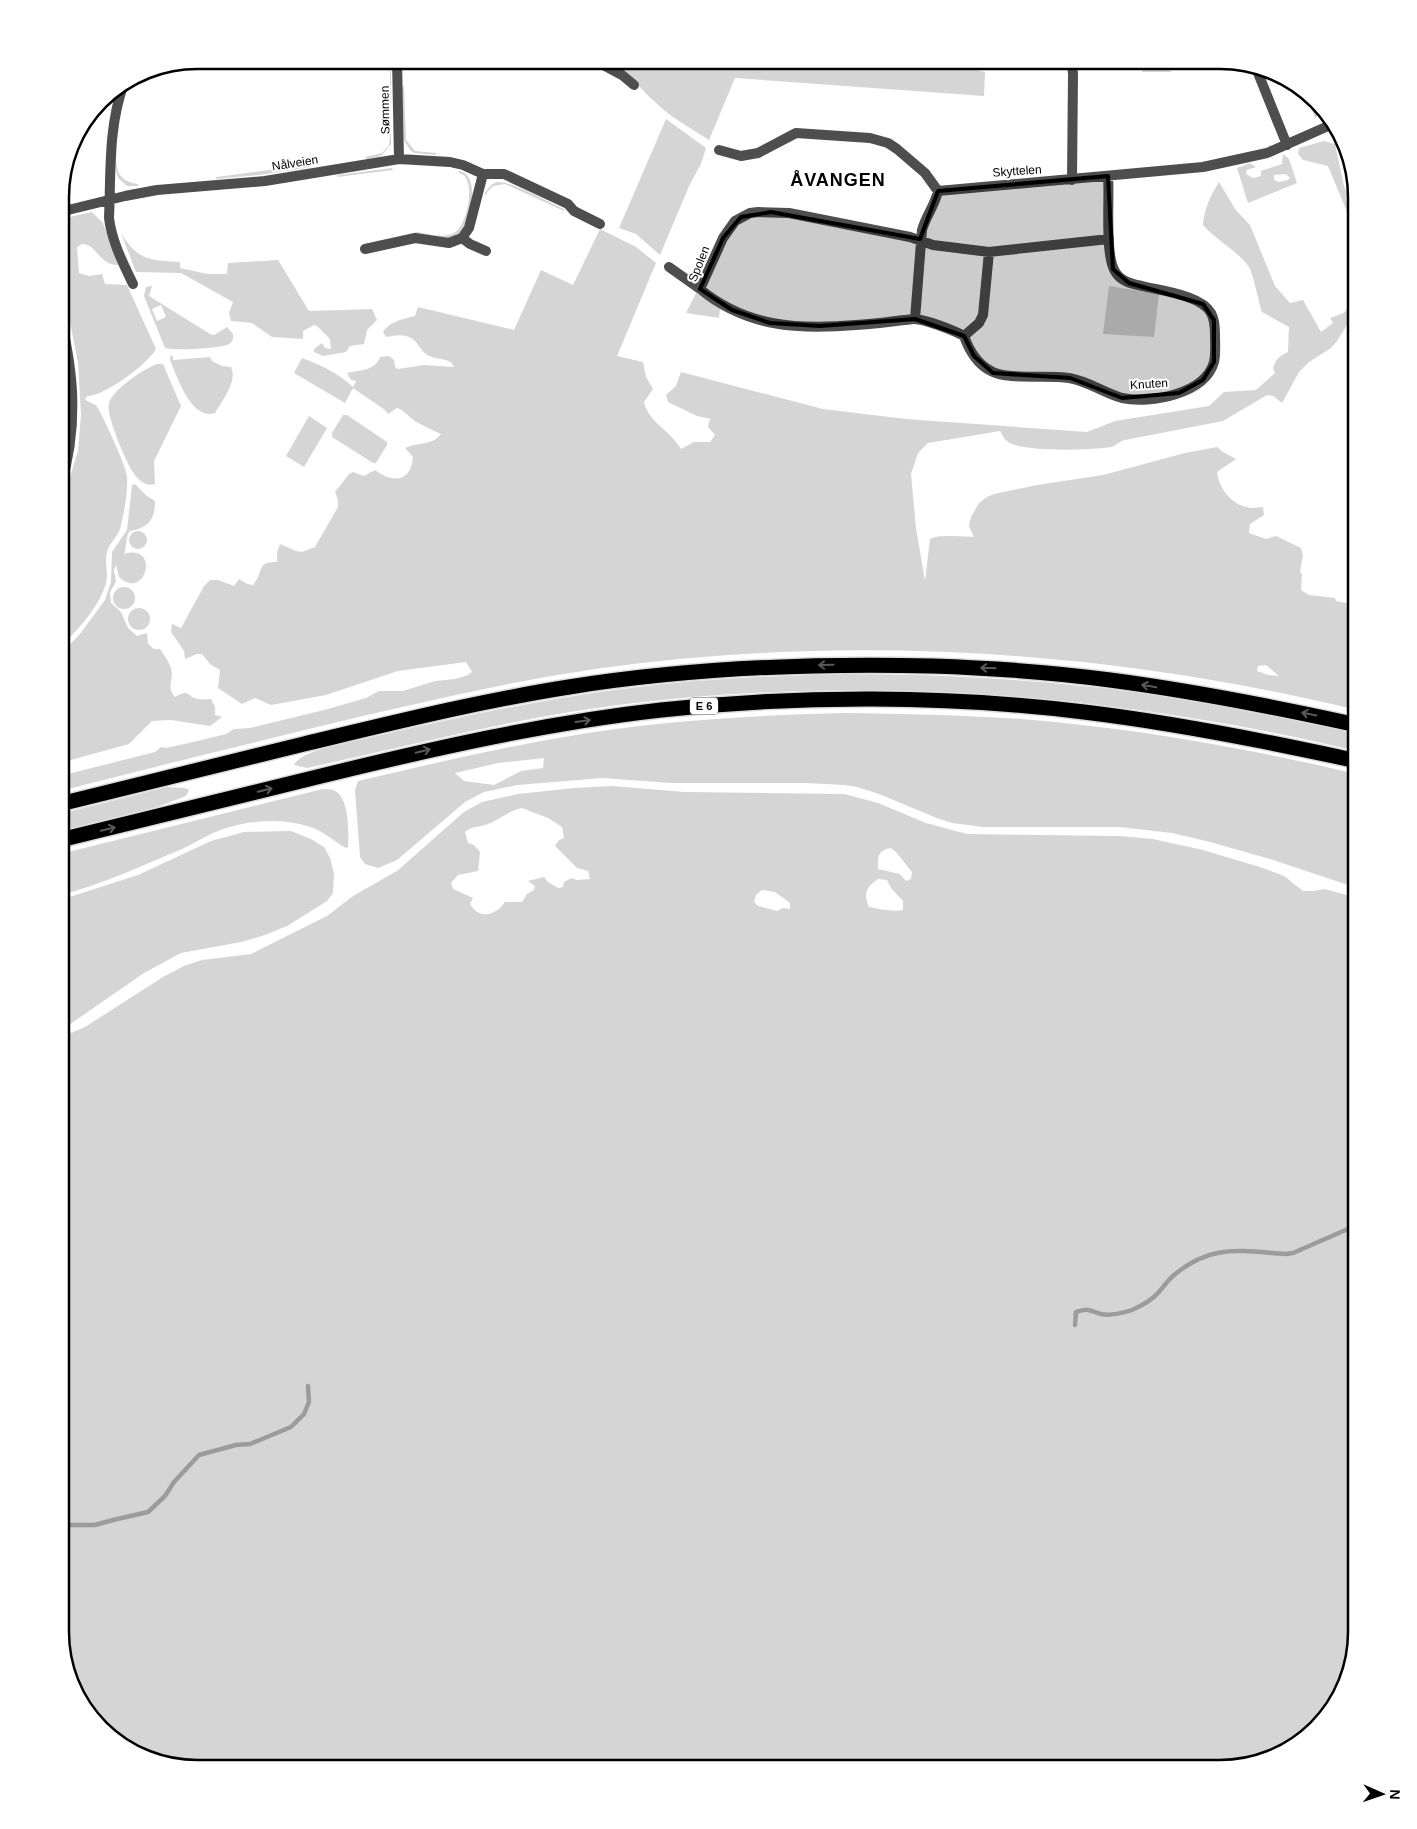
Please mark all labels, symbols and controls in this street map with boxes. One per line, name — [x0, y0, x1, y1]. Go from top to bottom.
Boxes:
street label: Sømmen — [378, 86, 392, 134]
street label: Nålveien — [271, 152, 319, 174]
street label: Skyttelen — [992, 162, 1042, 180]
district label: ÅVANGEN — [790, 170, 886, 190]
street label: Spolen — [686, 244, 712, 284]
street label: Knuten — [1130, 376, 1168, 392]
one-way arrow — [818, 660, 834, 670]
one-way arrow — [980, 664, 996, 673]
one-way arrow — [1142, 680, 1158, 690]
road number: E 6 — [690, 698, 718, 714]
one-way arrow — [1302, 709, 1318, 719]
one-way arrow — [574, 715, 590, 725]
one-way arrow — [415, 746, 431, 755]
one-way arrow — [257, 785, 273, 794]
one-way arrow — [99, 824, 115, 833]
north arrow — [1357, 1769, 1407, 1819]
text: N — [1387, 1789, 1403, 1800]

